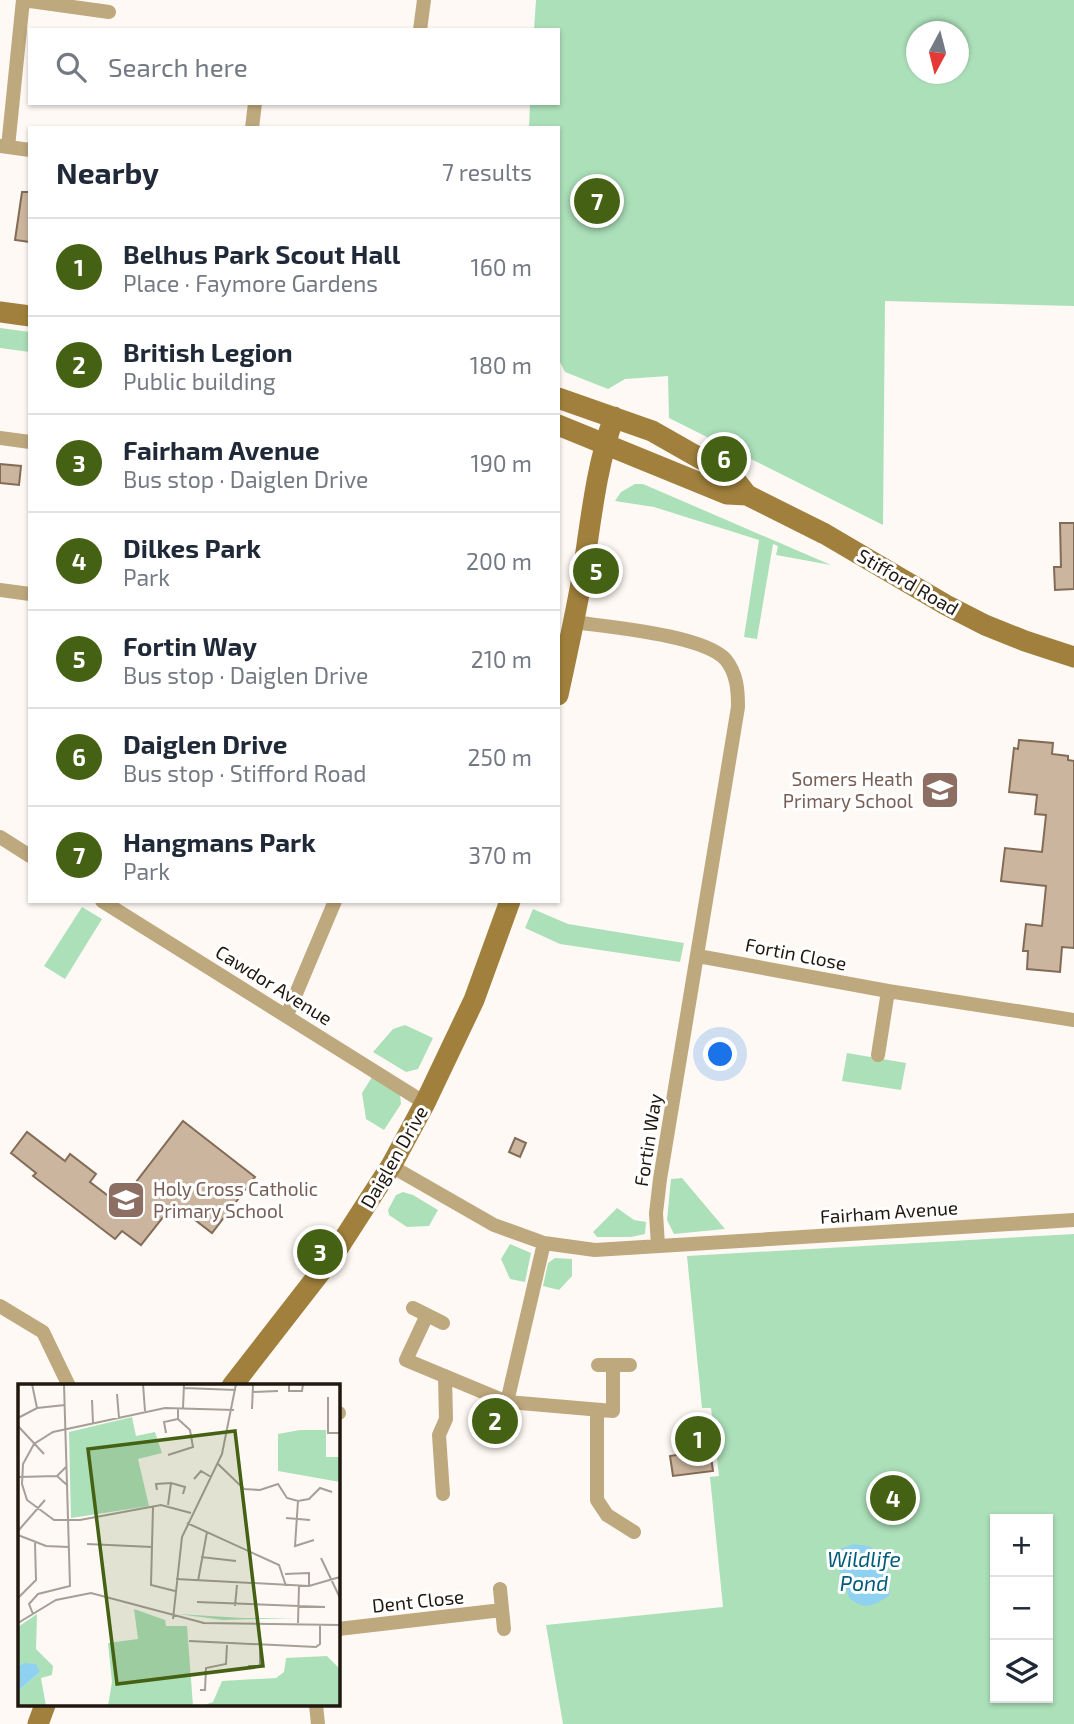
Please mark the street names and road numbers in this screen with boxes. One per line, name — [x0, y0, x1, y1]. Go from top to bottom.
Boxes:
street label: Stifford Road — [854, 543, 963, 620]
street label: Fortin Close — [743, 932, 849, 975]
street label: Cawdor Avenue — [212, 940, 337, 1030]
street label: Fortin Way — [629, 1092, 666, 1188]
street label: Daiglen Drive — [355, 1101, 432, 1212]
street label: Fairham Avenue — [819, 1195, 959, 1228]
street label: Dent Close — [371, 1584, 465, 1617]

